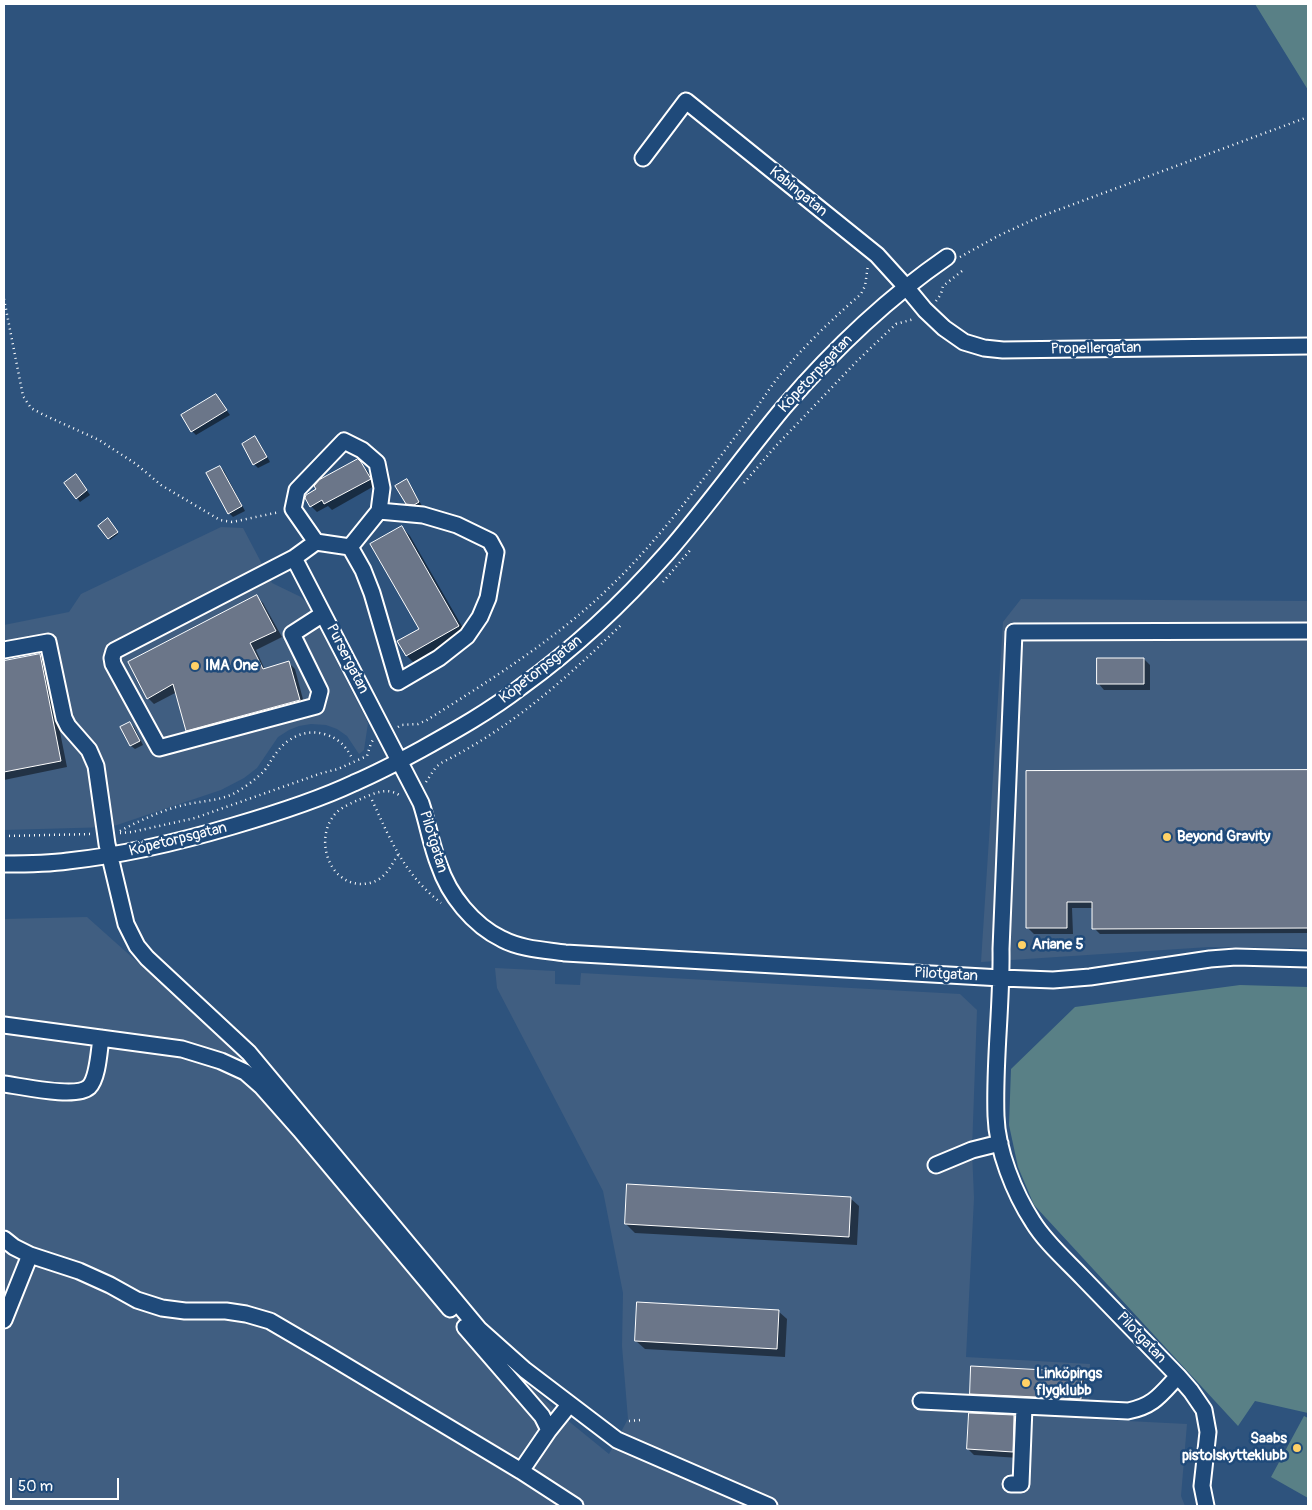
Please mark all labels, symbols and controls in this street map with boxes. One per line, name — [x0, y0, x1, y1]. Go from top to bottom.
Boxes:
street label: Kabingatan — [765, 163, 831, 221]
street label: Köpetorpsgatan — [775, 331, 857, 417]
street label: Propellergatan — [1050, 339, 1142, 359]
street label: Pursergatan — [322, 621, 372, 697]
street label: Köpetorpsgatan — [496, 632, 586, 708]
place label: IMA One — [205, 657, 258, 675]
marker: IMA One — [189, 660, 201, 672]
street label: Pilotgatan — [415, 809, 451, 875]
street label: Köpetorpsgatan — [127, 819, 229, 861]
place label: Beyond Gravity — [1177, 828, 1270, 846]
marker: Beyond Gravity — [1161, 831, 1173, 843]
place label: Ariane 5 — [1032, 936, 1084, 954]
marker: Ariane 5 — [1016, 939, 1028, 951]
street label: Pilotgatan — [914, 964, 978, 986]
street label: Pilotgatan — [1112, 1309, 1170, 1367]
place label: Linköpings flygklubb — [1036, 1365, 1102, 1400]
marker: Linköpings flygklubb — [1020, 1377, 1032, 1389]
place label: Saabs pistolskytteklubb — [1182, 1430, 1287, 1465]
marker: Saabs pistolskytteklubb — [1291, 1442, 1303, 1454]
scale bar — [12, 1468, 121, 1500]
text: 50 m — [18, 1477, 53, 1496]

